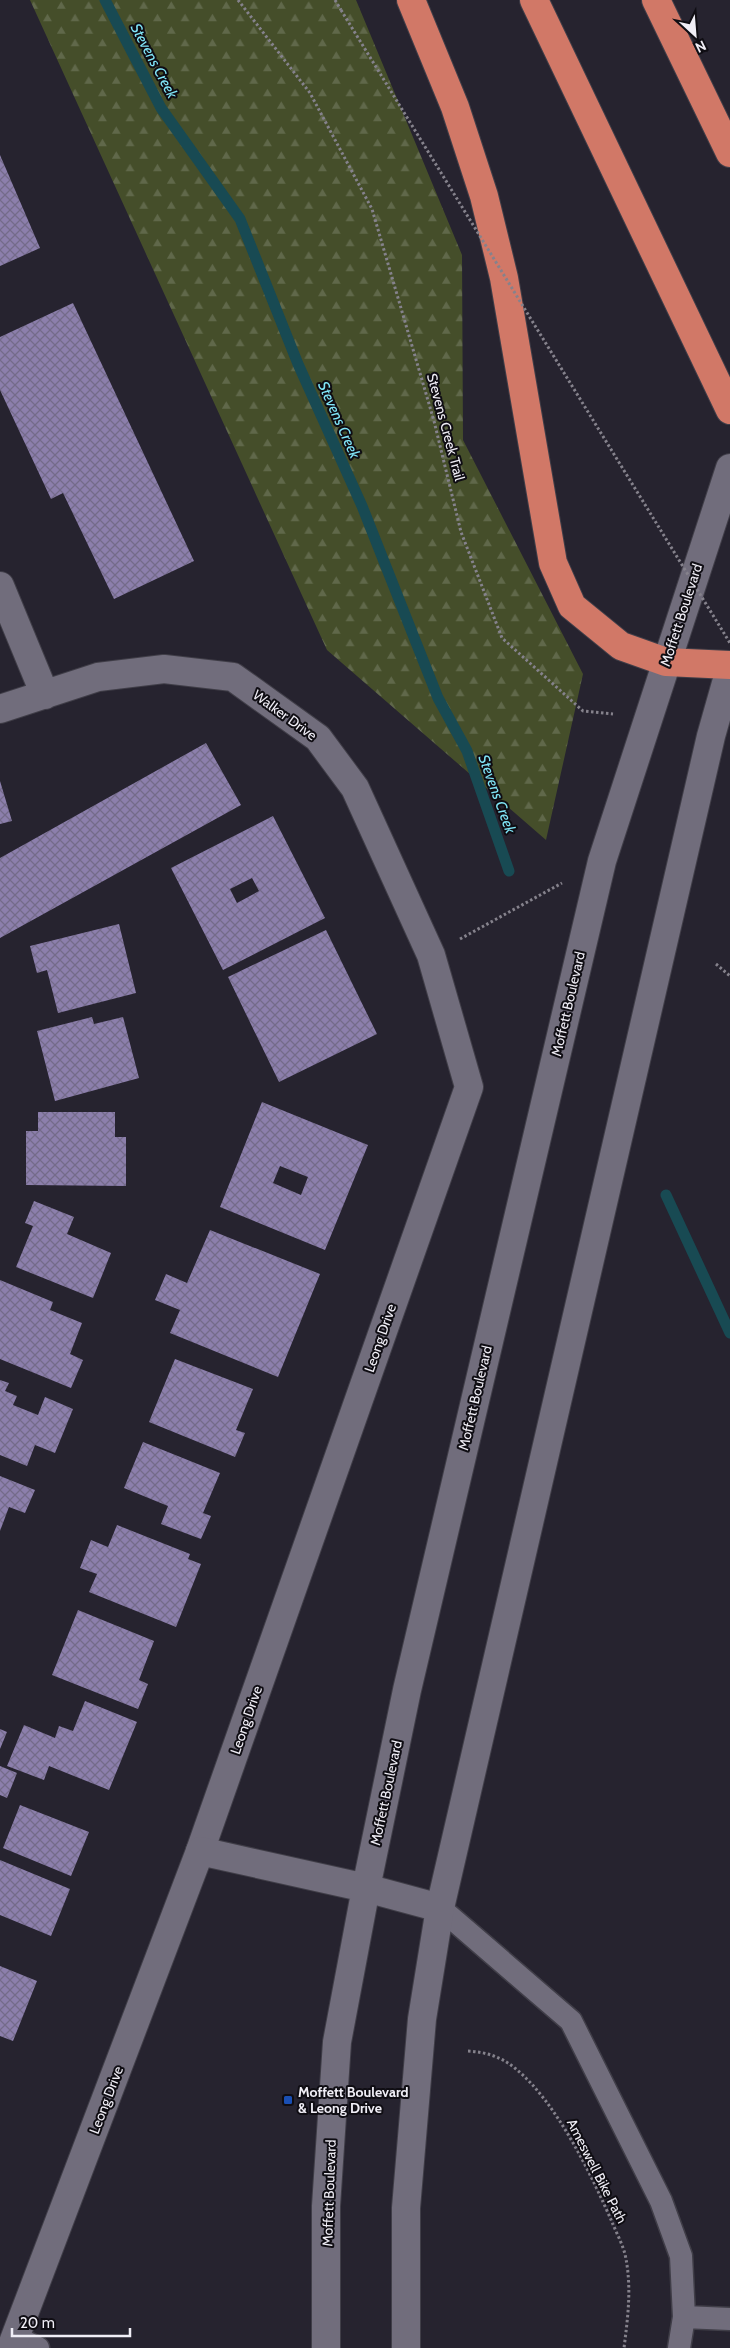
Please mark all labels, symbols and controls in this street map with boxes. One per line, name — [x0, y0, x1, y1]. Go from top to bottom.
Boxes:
north arrow — [670, 10, 720, 60]
water label: Stevens Creek — [127, 20, 182, 102]
text: N — [692, 36, 709, 57]
street label: Stevens Creek Trail — [423, 371, 469, 483]
water label: Stevens Creek — [314, 379, 364, 462]
street label: Moffett Boulevard — [656, 561, 706, 669]
street label: Walker Drive — [249, 686, 321, 744]
water label: Stevens Creek — [474, 752, 520, 836]
street label: Moffett Boulevard — [547, 950, 589, 1058]
street label: Leong Drive — [360, 1301, 400, 1375]
street label: Moffett Boulevard — [454, 1344, 496, 1452]
street label: Leong Drive — [226, 1683, 266, 1757]
street label: Moffett Boulevard — [366, 1739, 406, 1847]
street label: Leong Drive — [85, 2064, 127, 2136]
place label: Moffett Boulevard & Leong Drive — [298, 2083, 408, 2117]
marker: Moffett Boulevard & Leong Drive — [282, 2094, 294, 2106]
street label: Ameswell Bike Path — [563, 2116, 631, 2226]
street label: Moffett Boulevard — [318, 2139, 340, 2247]
scale bar — [12, 2306, 130, 2338]
text: 20 m — [20, 2314, 55, 2332]

